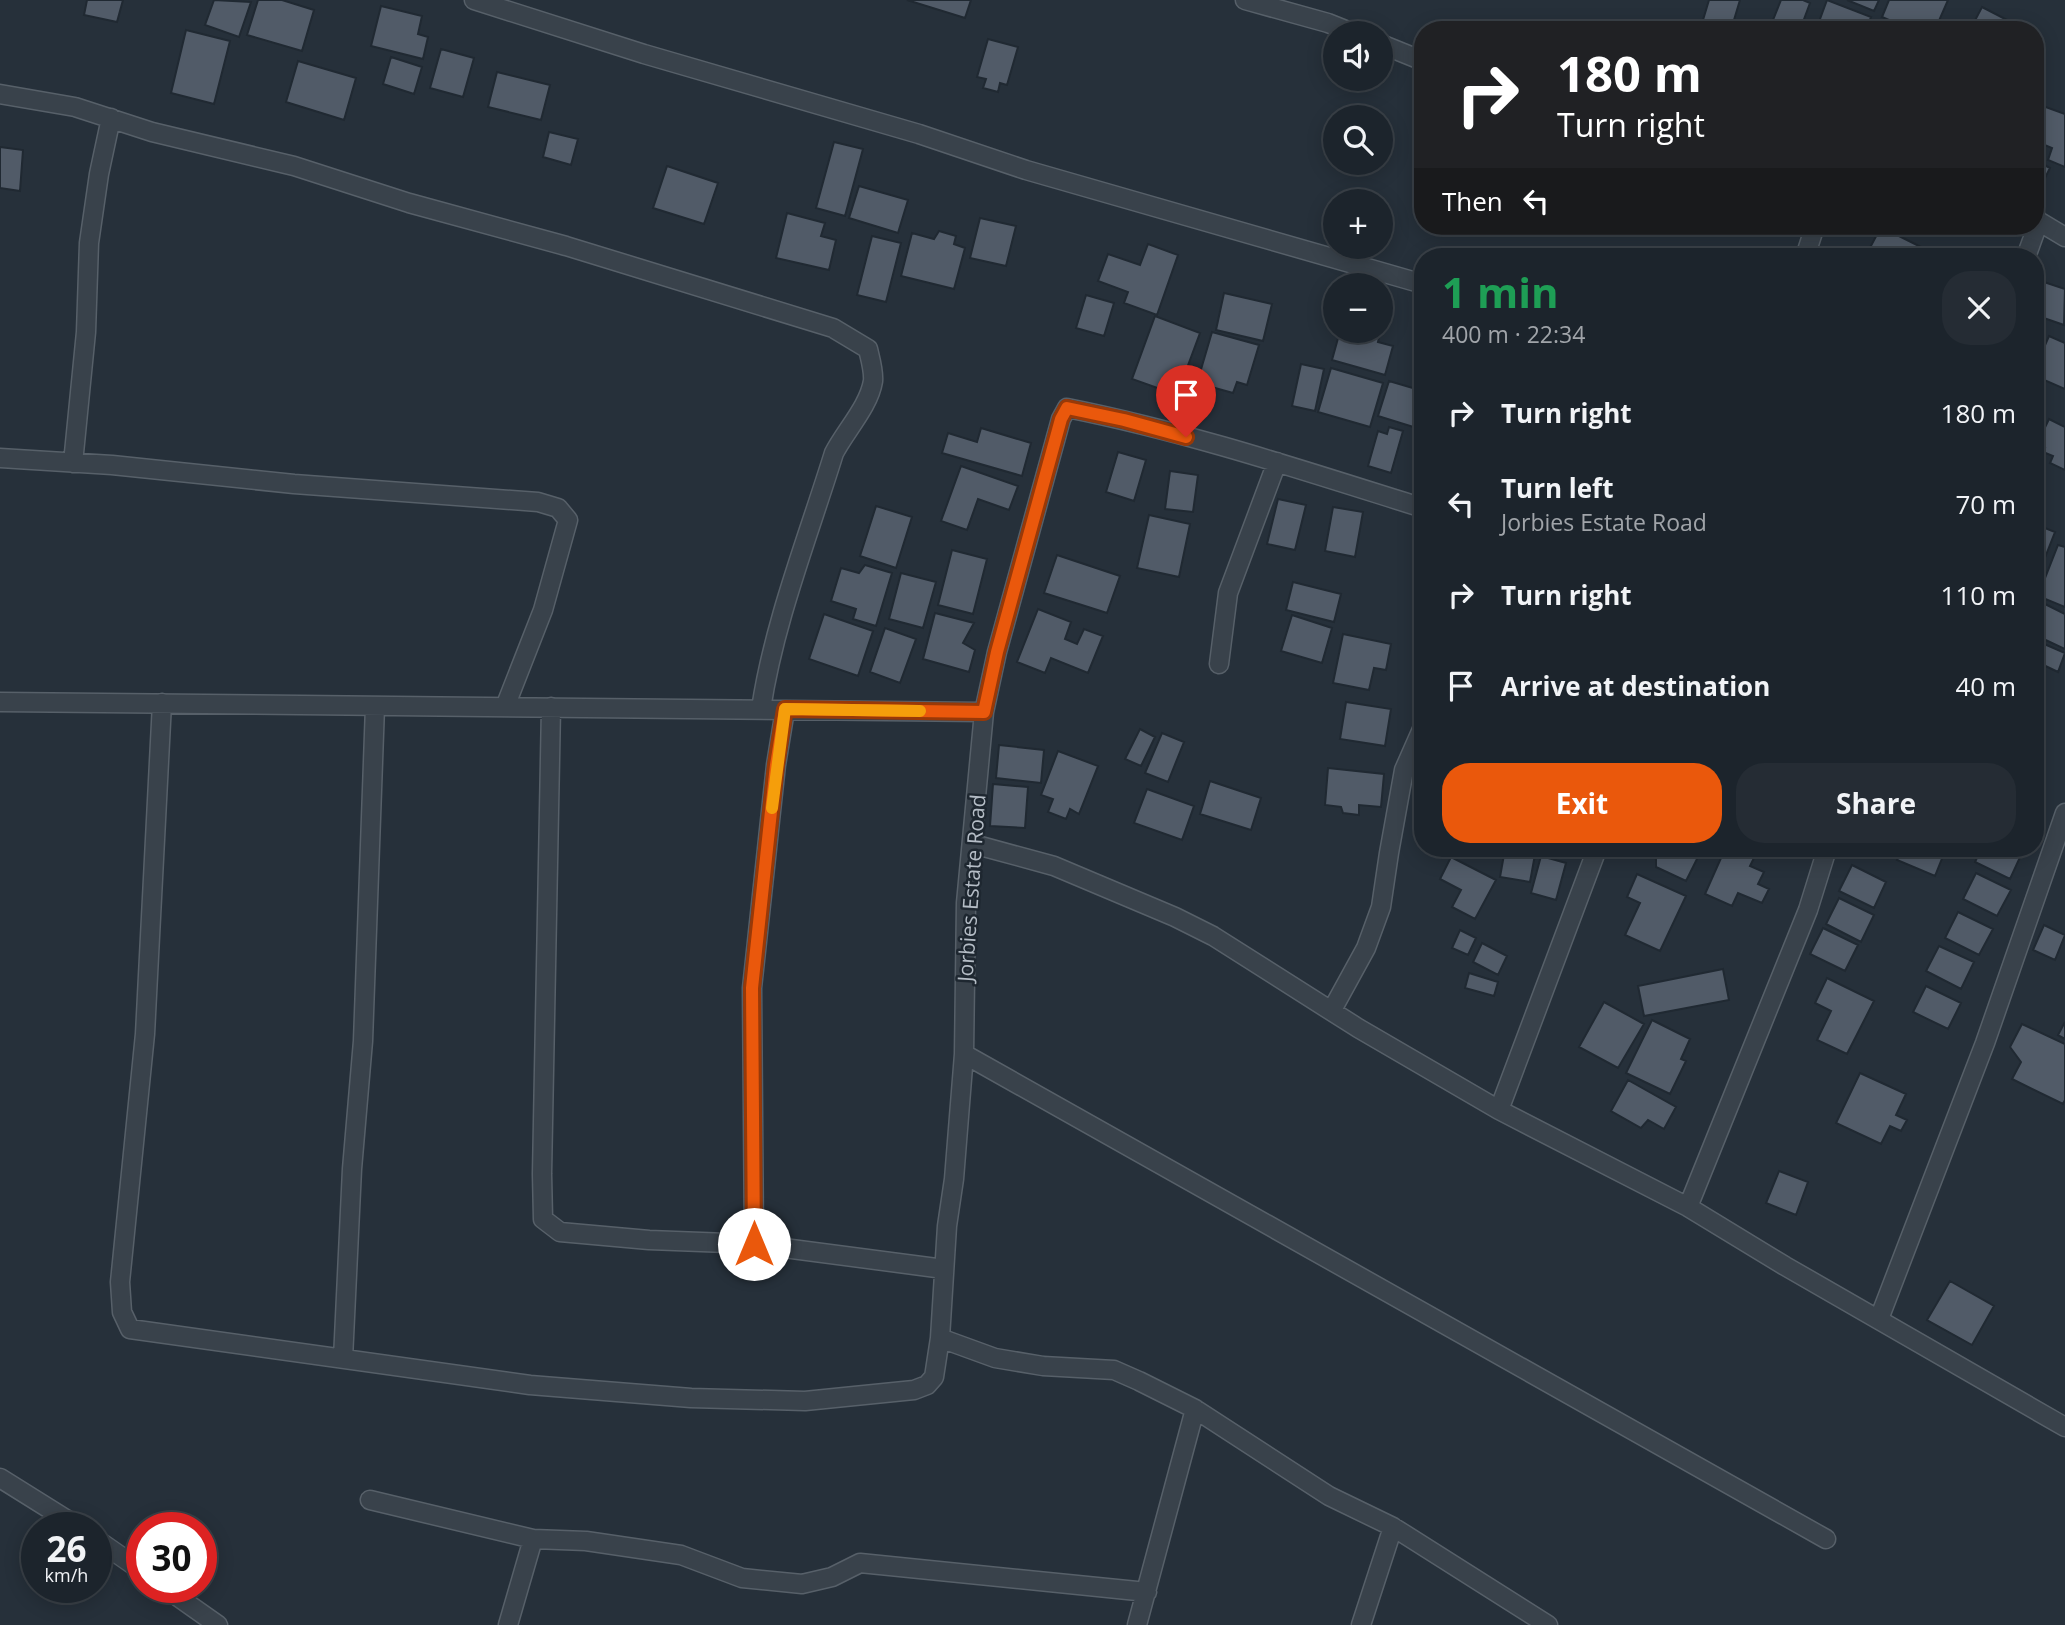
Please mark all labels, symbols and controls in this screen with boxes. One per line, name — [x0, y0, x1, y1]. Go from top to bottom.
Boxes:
map controls — [1323, 21, 1393, 343]
button: sound — [1323, 21, 1393, 91]
text: 180 m — [1557, 40, 1702, 106]
icon: right — [1442, 49, 1533, 140]
text: Turn right — [1557, 103, 1705, 146]
button: search — [1323, 105, 1393, 175]
icon: left — [1517, 182, 1555, 220]
text: Then — [1442, 183, 1503, 219]
button: + — [1323, 189, 1393, 259]
text: 1 min — [1442, 263, 1559, 320]
button: close — [1942, 271, 2016, 345]
button: − — [1323, 273, 1393, 343]
text: 400 m · 22:34 — [1442, 318, 1585, 350]
pin — [1156, 365, 1216, 437]
icon: arrive — [1167, 376, 1205, 414]
icon: right — [1442, 394, 1480, 432]
text: Turn right — [1501, 395, 1632, 431]
text: 180 m — [1941, 395, 2016, 431]
text: Turn left — [1501, 470, 1613, 506]
icon: left — [1442, 485, 1480, 523]
text: 70 m — [1955, 486, 2016, 522]
text: Jorbies Estate Road — [1501, 506, 1707, 538]
icon: right — [1442, 576, 1480, 614]
text: Turn right — [1501, 577, 1632, 613]
text: 110 m — [1941, 577, 2016, 613]
icon: arrive — [1442, 667, 1480, 705]
text: Arrive at destination — [1501, 668, 1770, 704]
text: 40 m — [1955, 668, 2016, 704]
button: Exit — [1442, 763, 1722, 843]
button: Share — [1736, 763, 2016, 843]
street label: Jorbies Estate Road — [950, 793, 992, 985]
position arrow — [717, 1207, 791, 1281]
speed limit sign: 30 — [126, 1512, 217, 1603]
text: 26 — [46, 1525, 87, 1572]
text: km/h — [45, 1563, 88, 1587]

